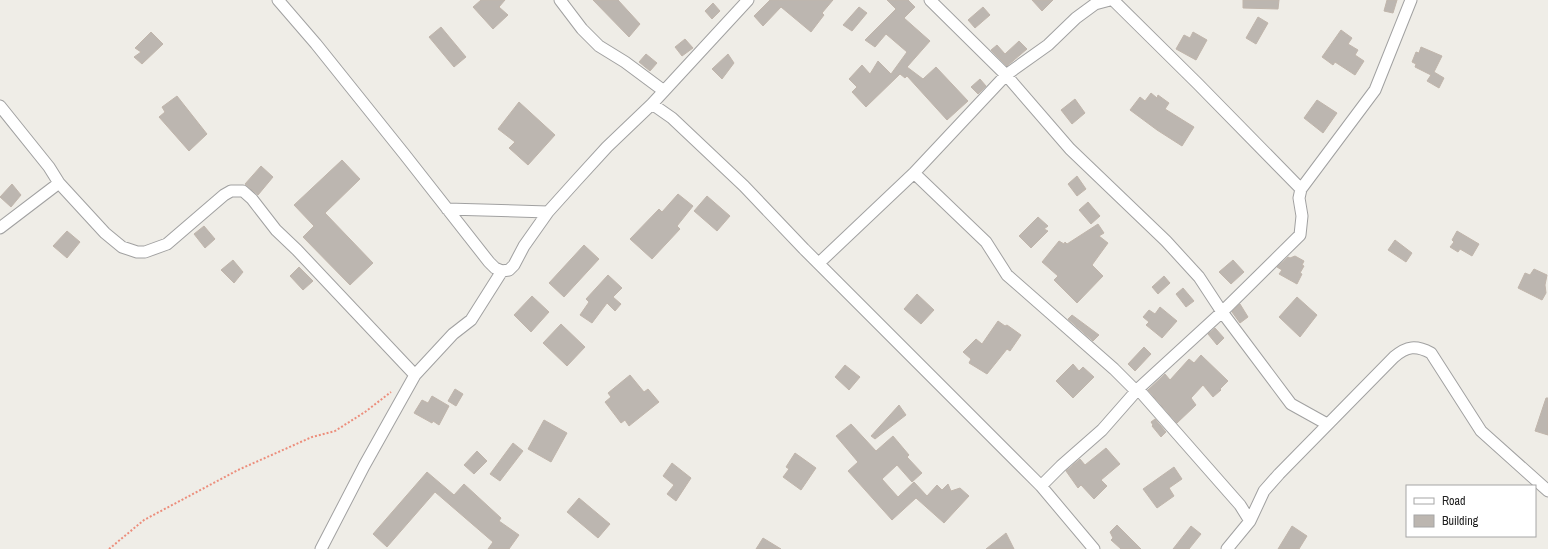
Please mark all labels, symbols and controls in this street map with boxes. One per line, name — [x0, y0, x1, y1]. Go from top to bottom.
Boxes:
legend — [1406, 485, 1536, 537]
text: Road — [1442, 493, 1466, 509]
text: Building — [1442, 513, 1479, 529]

